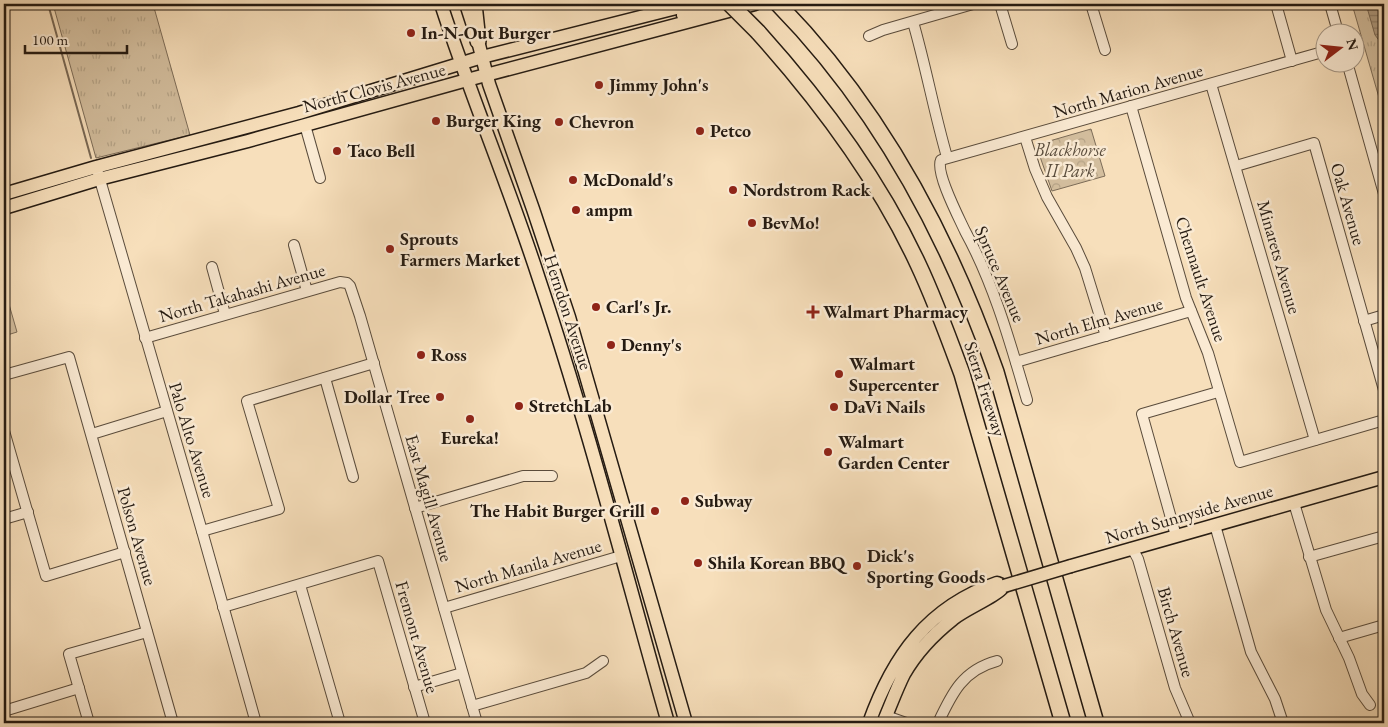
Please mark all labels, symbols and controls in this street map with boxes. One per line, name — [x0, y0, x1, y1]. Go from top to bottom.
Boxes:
place label: In-N-Out Burger — [421, 21, 551, 44]
scale bar — [25, 22, 128, 54]
north arrow — [1316, 22, 1366, 72]
marker: In-N-Out Burger — [405, 27, 417, 39]
text: 100 m — [32, 30, 69, 49]
text: N — [1342, 36, 1363, 53]
street label: North Clovis Avenue — [300, 57, 448, 118]
street label: North Marion Avenue — [1050, 58, 1205, 123]
place label: Jimmy John's — [607, 73, 708, 96]
marker: Jimmy John's — [593, 79, 605, 91]
place label: Burger King — [446, 109, 542, 132]
place label: Chevron — [569, 110, 634, 133]
marker: Burger King — [430, 115, 442, 127]
marker: Chevron — [553, 116, 565, 128]
place label: Petco — [710, 119, 751, 142]
marker: Petco — [694, 125, 706, 137]
park label: Blackhorse II Park — [1033, 138, 1107, 182]
place label: Taco Bell — [347, 139, 415, 162]
marker: Taco Bell — [331, 145, 343, 157]
street label: Oak Avenue — [1326, 160, 1371, 248]
place label: McDonald's — [583, 168, 673, 191]
marker: McDonald's — [567, 174, 579, 186]
place label: Nordstrom Rack — [743, 178, 871, 201]
marker: Nordstrom Rack — [727, 184, 739, 196]
street label: Minarets Avenue — [1252, 197, 1307, 316]
place label: ampm — [586, 198, 633, 221]
marker: ampm — [570, 204, 582, 216]
place label: BevMo! — [762, 211, 820, 234]
street label: Chennault Avenue — [1170, 213, 1232, 344]
marker: BevMo! — [746, 217, 758, 229]
street label: Spruce Avenue — [970, 222, 1031, 325]
place label: Sprouts Farmers Market — [400, 227, 520, 271]
marker: Sprouts Farmers Market — [384, 243, 396, 255]
street label: Herndon Avenue — [539, 251, 598, 372]
street label: North Takahashi Avenue — [156, 258, 328, 327]
street label: North Elm Avenue — [1033, 291, 1165, 350]
place label: Carl's Jr. — [606, 295, 671, 318]
place label: Walmart Pharmacy — [823, 300, 968, 323]
marker: Carl's Jr. — [590, 301, 602, 313]
marker: Walmart Pharmacy — [807, 306, 819, 318]
place label: Denny's — [621, 333, 682, 356]
street label: Sierra Freeway — [959, 338, 1012, 439]
marker: Denny's — [605, 339, 617, 351]
place label: Ross — [431, 343, 467, 366]
marker: Ross — [415, 349, 427, 361]
place label: Walmart Supercenter — [849, 352, 939, 396]
marker: Walmart Supercenter — [833, 368, 845, 380]
street label: Palo Alto Avenue — [164, 379, 221, 500]
place label: Dollar Tree — [344, 385, 430, 408]
marker: Dollar Tree — [434, 391, 446, 403]
place label: StretchLab — [529, 394, 612, 417]
place label: DaVi Nails — [844, 395, 925, 418]
marker: StretchLab — [513, 400, 525, 412]
marker: DaVi Nails — [828, 401, 840, 413]
marker: Eureka! — [464, 413, 476, 425]
place label: Eureka! — [441, 426, 499, 449]
place label: Walmart Garden Center — [838, 430, 950, 474]
street label: East Magill Avenue — [400, 432, 459, 564]
marker: Walmart Garden Center — [822, 446, 834, 458]
street label: North Sunnyside Avenue — [1102, 479, 1275, 548]
street label: Polson Avenue — [112, 484, 163, 588]
place label: Subway — [695, 489, 753, 512]
marker: Subway — [679, 495, 691, 507]
place label: The Habit Burger Grill — [470, 499, 645, 522]
marker: The Habit Burger Grill — [649, 505, 661, 517]
street label: North Manila Avenue — [452, 534, 604, 597]
place label: Dick's Sporting Goods — [867, 544, 985, 588]
place label: Shila Korean BBQ — [708, 551, 848, 574]
marker: Shila Korean BBQ — [692, 557, 704, 569]
marker: Dick's Sporting Goods — [851, 560, 863, 572]
street label: Fremont Avenue — [390, 578, 444, 696]
street label: Birch Avenue — [1153, 584, 1200, 680]

